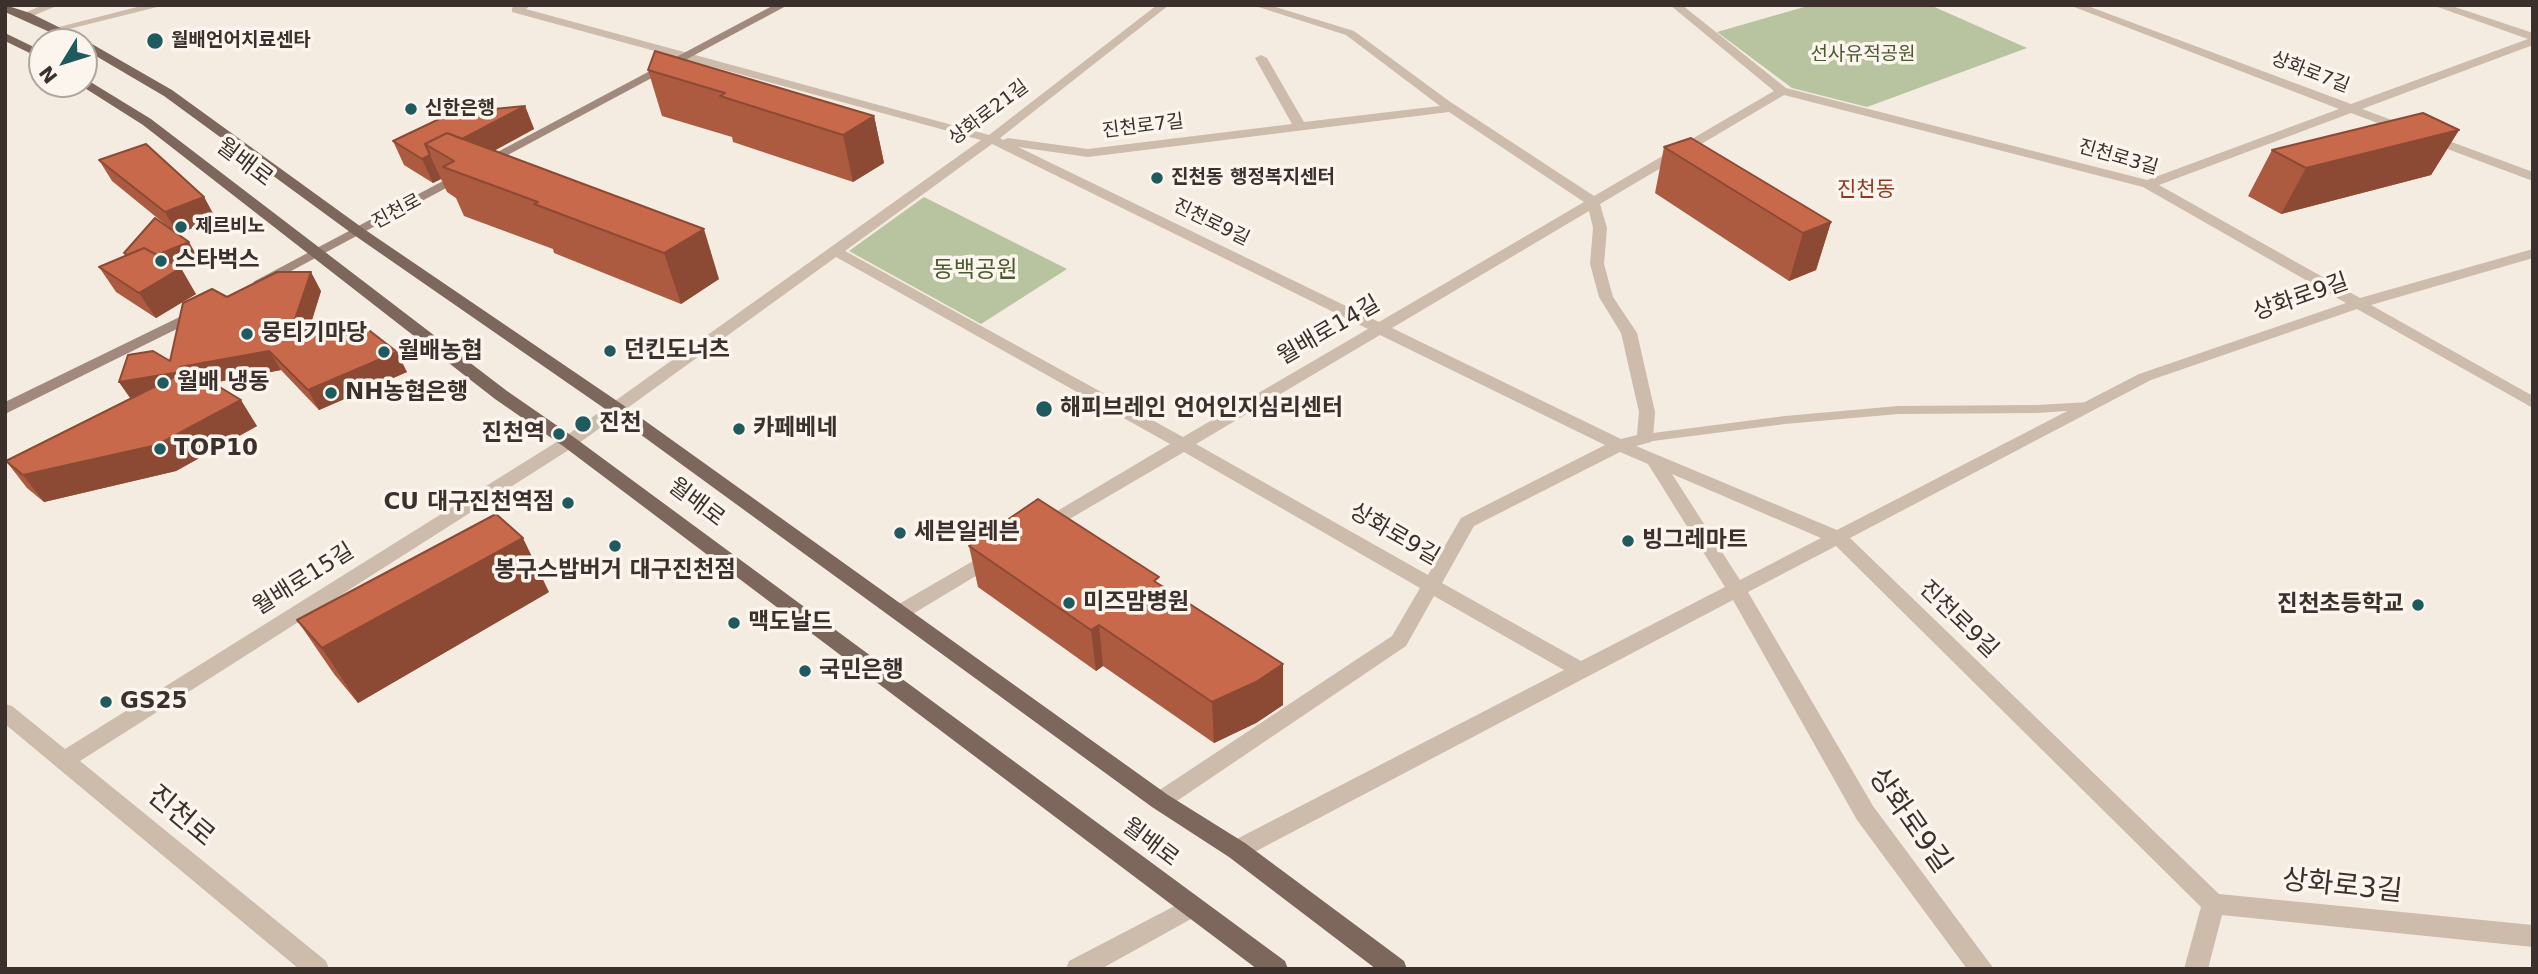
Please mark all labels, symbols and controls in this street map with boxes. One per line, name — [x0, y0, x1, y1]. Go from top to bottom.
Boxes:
north arrow — [28, 28, 98, 98]
place label: 월배언어치료센타 — [171, 30, 311, 52]
marker: 월배언어치료센타 — [145, 31, 165, 51]
park label: 선사유적공원 — [1811, 44, 1915, 66]
street label: 상화로7길 — [2268, 48, 2352, 98]
text: N — [34, 62, 62, 88]
street label: 상화로21길 — [945, 76, 1033, 150]
place label: 신한은행 — [425, 98, 495, 120]
marker: 신한은행 — [403, 101, 419, 117]
street label: 진천로7길 — [1101, 111, 1185, 143]
street label: 월배로 — [210, 133, 278, 193]
street label: 진천로3길 — [2075, 136, 2161, 180]
place label: 진천동 행정복지센터 — [1171, 167, 1335, 189]
marker: 진천동 행정복지센터 — [1149, 170, 1165, 186]
district label: 진천동 — [1837, 178, 1895, 204]
street label: 진천로 — [368, 190, 426, 234]
street label: 진천로9길 — [1169, 195, 1253, 251]
place label: 제르비노 — [195, 216, 265, 238]
marker: 제르비노 — [173, 219, 189, 235]
place label: 스타벅스 — [175, 247, 260, 275]
marker: 스타벅스 — [153, 253, 169, 269]
park label: 동백공원 — [933, 257, 1017, 285]
street label: 상화로9길 — [2250, 269, 2352, 327]
street label: 월배로14길 — [1273, 291, 1385, 371]
place label: 뭉티기마당 — [261, 320, 367, 348]
marker: 뭉티기마당 — [239, 326, 255, 342]
place label: 던킨도너츠 — [624, 337, 730, 365]
place label: 월배농협 — [398, 338, 483, 366]
marker: 던킨도너츠 — [602, 343, 618, 359]
marker: 월배농협 — [376, 344, 392, 360]
place label: 월배 냉동 — [177, 369, 270, 397]
marker: 월배 냉동 — [155, 375, 171, 391]
place label: NH농협은행 — [345, 379, 468, 407]
marker: NH농협은행 — [323, 385, 339, 401]
place label: 해피브레인 언어인지심리센터 — [1060, 395, 1343, 423]
marker: 해피브레인 언어인지심리센터 — [1034, 399, 1054, 419]
place label: 진천 — [599, 410, 641, 438]
marker: 진천 — [573, 414, 593, 434]
place label: 카페베네 — [753, 415, 838, 443]
place label: 진천역 — [482, 420, 545, 448]
marker: 카페베네 — [731, 421, 747, 437]
marker: 진천역 — [551, 426, 567, 442]
place label: TOP10 — [174, 435, 258, 463]
marker: TOP10 — [152, 441, 168, 457]
street label: 월배로 — [662, 473, 730, 533]
place label: CU 대구진천역점 — [383, 489, 554, 517]
marker: CU 대구진천역점 — [560, 495, 576, 511]
street label: 상화로9길 — [1344, 498, 1444, 572]
place label: 세븐일레븐 — [914, 519, 1020, 547]
marker: 세븐일레븐 — [892, 525, 908, 541]
place label: 빙그레마트 — [1642, 527, 1748, 555]
marker: 빙그레마트 — [1620, 533, 1636, 549]
street label: 월배로15길 — [248, 538, 360, 622]
marker: 봉구스밥버거 대구진천점 — [607, 538, 623, 554]
place label: 봉구스밥버거 대구진천점 — [495, 557, 735, 585]
street label: 진천로9길 — [1913, 576, 2003, 664]
place label: 미즈맘병원 — [1083, 589, 1189, 617]
place label: 진천초등학교 — [2277, 591, 2404, 619]
marker: 미즈맘병원 — [1061, 595, 1077, 611]
marker: 진천초등학교 — [2410, 597, 2426, 613]
place label: 맥도날드 — [748, 609, 833, 637]
marker: 맥도날드 — [726, 615, 742, 631]
place label: 국민은행 — [819, 657, 904, 685]
marker: 국민은행 — [797, 663, 813, 679]
place label: GS25 — [120, 688, 187, 716]
marker: GS25 — [98, 694, 114, 710]
street label: 상화로9길 — [1861, 762, 1957, 880]
street label: 진천로 — [140, 779, 220, 855]
street label: 월배로 — [1116, 813, 1184, 873]
street label: 상화로3길 — [2280, 864, 2404, 910]

